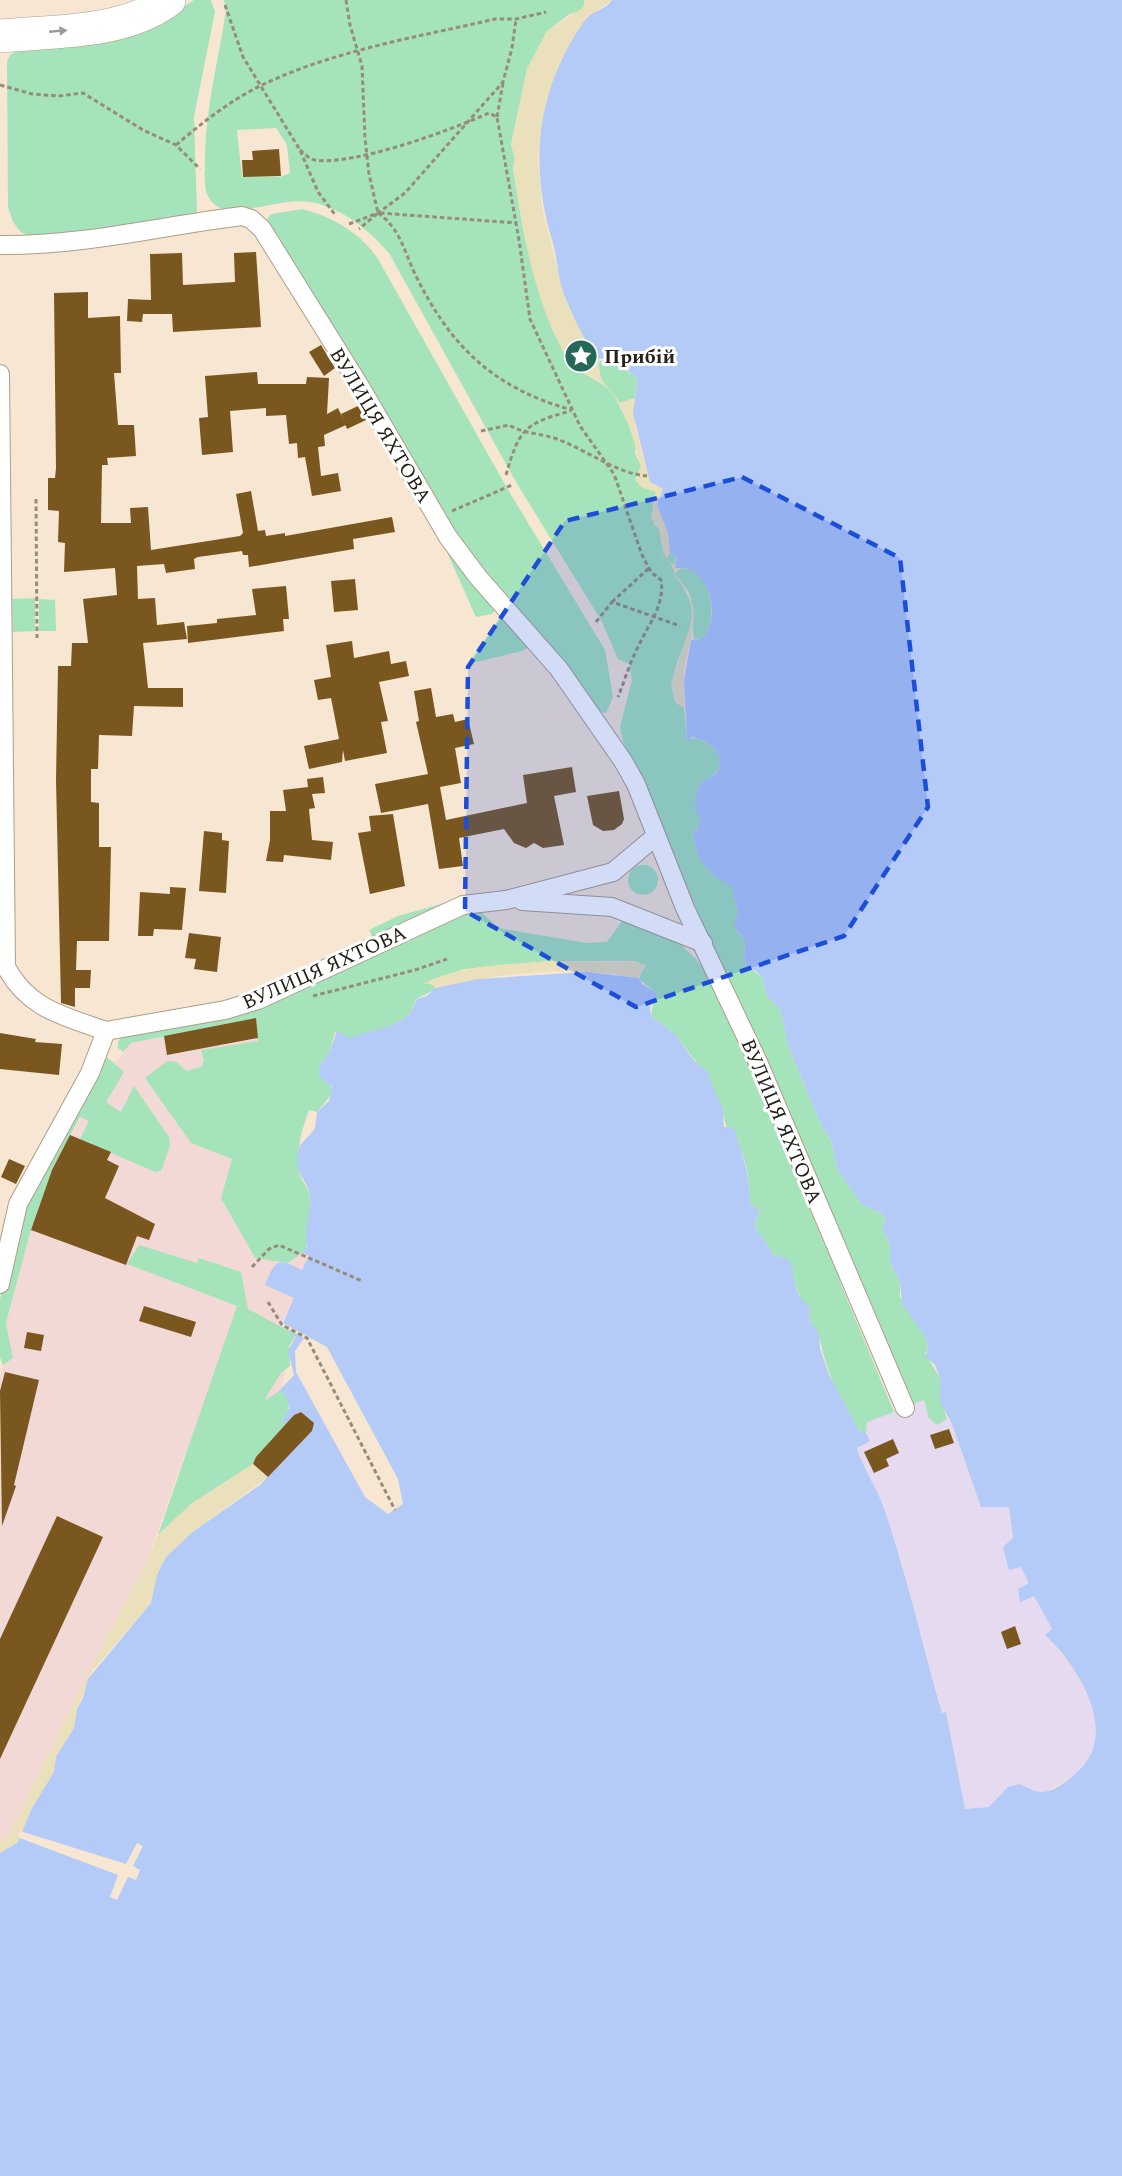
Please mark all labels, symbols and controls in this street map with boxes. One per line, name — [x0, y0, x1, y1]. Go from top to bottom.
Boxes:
one-way arrow — [49, 26, 68, 36]
place icon: Прибій — [563, 338, 599, 374]
street label: ВУЛИЦЯ ЯХТОВА — [322, 342, 439, 509]
place label: Прибій — [604, 342, 675, 372]
street label: ВУЛИЦЯ ЯХТОВА — [237, 918, 411, 1018]
street label: ВУЛИЦЯ ЯХТОВА — [733, 1034, 830, 1209]

